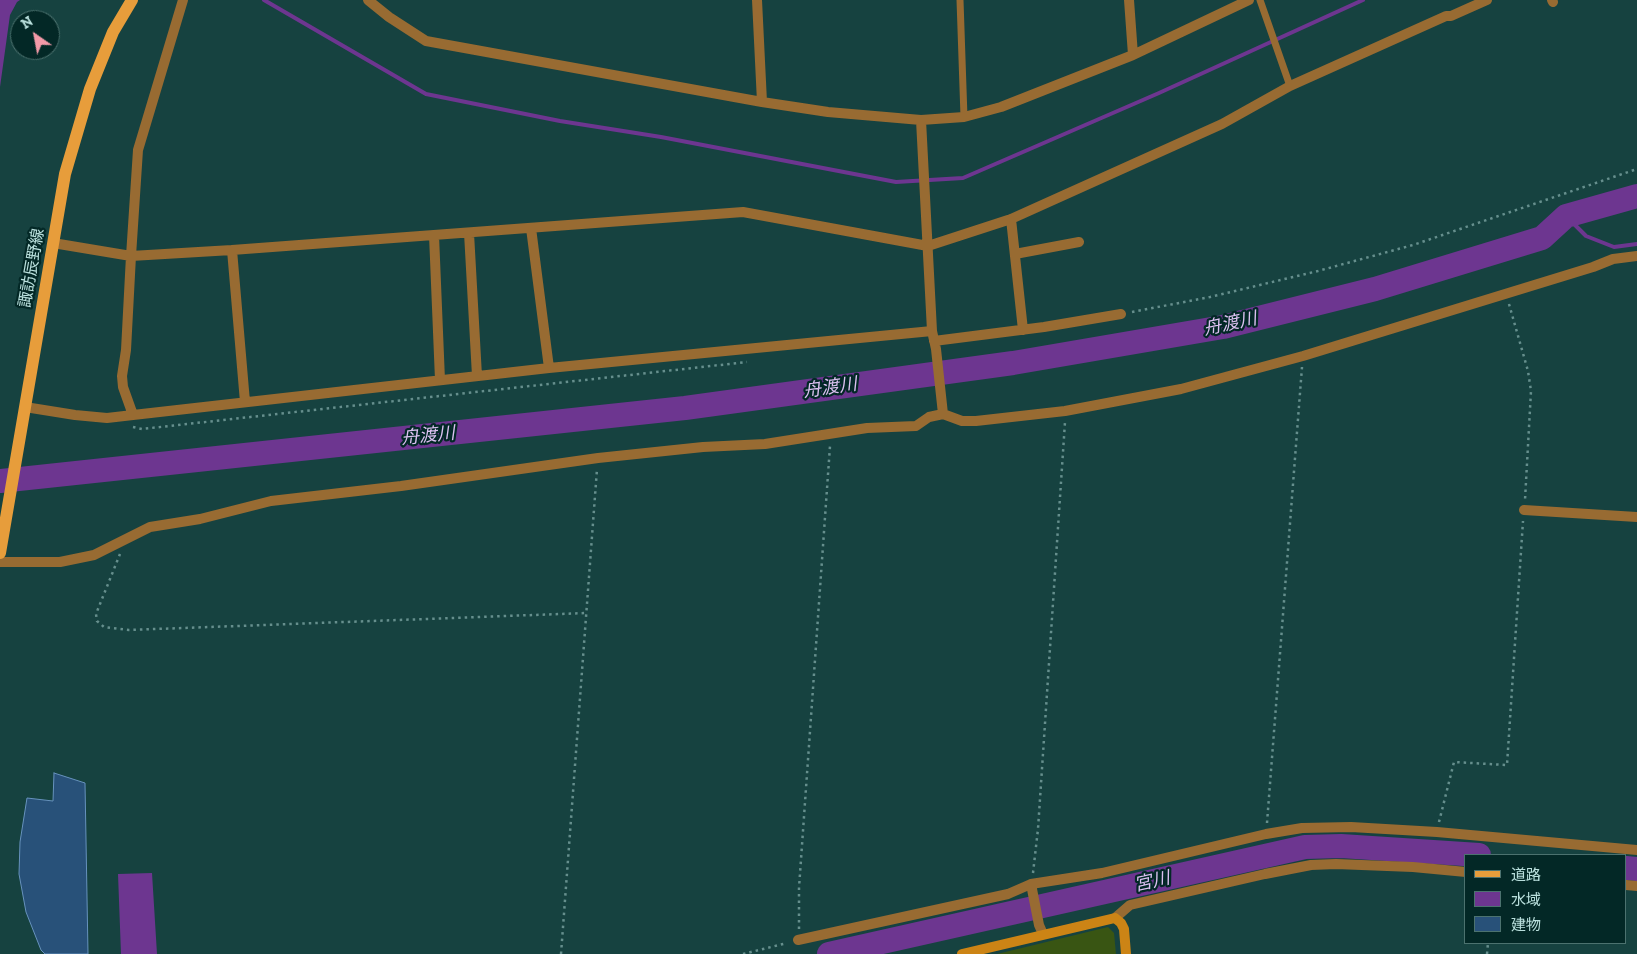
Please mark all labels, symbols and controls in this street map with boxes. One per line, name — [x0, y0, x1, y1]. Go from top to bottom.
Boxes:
north arrow — [10, 10, 60, 60]
text: N — [18, 13, 36, 33]
street label: 諏訪辰野線 — [16, 227, 48, 309]
water label: 舟渡川 — [1201, 308, 1259, 340]
water label: 舟渡川 — [802, 374, 858, 402]
water label: 舟渡川 — [400, 422, 456, 450]
legend — [1464, 854, 1627, 944]
text: 道路 — [1511, 866, 1541, 884]
water label: 宮川 — [1132, 867, 1172, 897]
text: 水域 — [1511, 891, 1541, 909]
text: 建物 — [1511, 916, 1541, 934]

